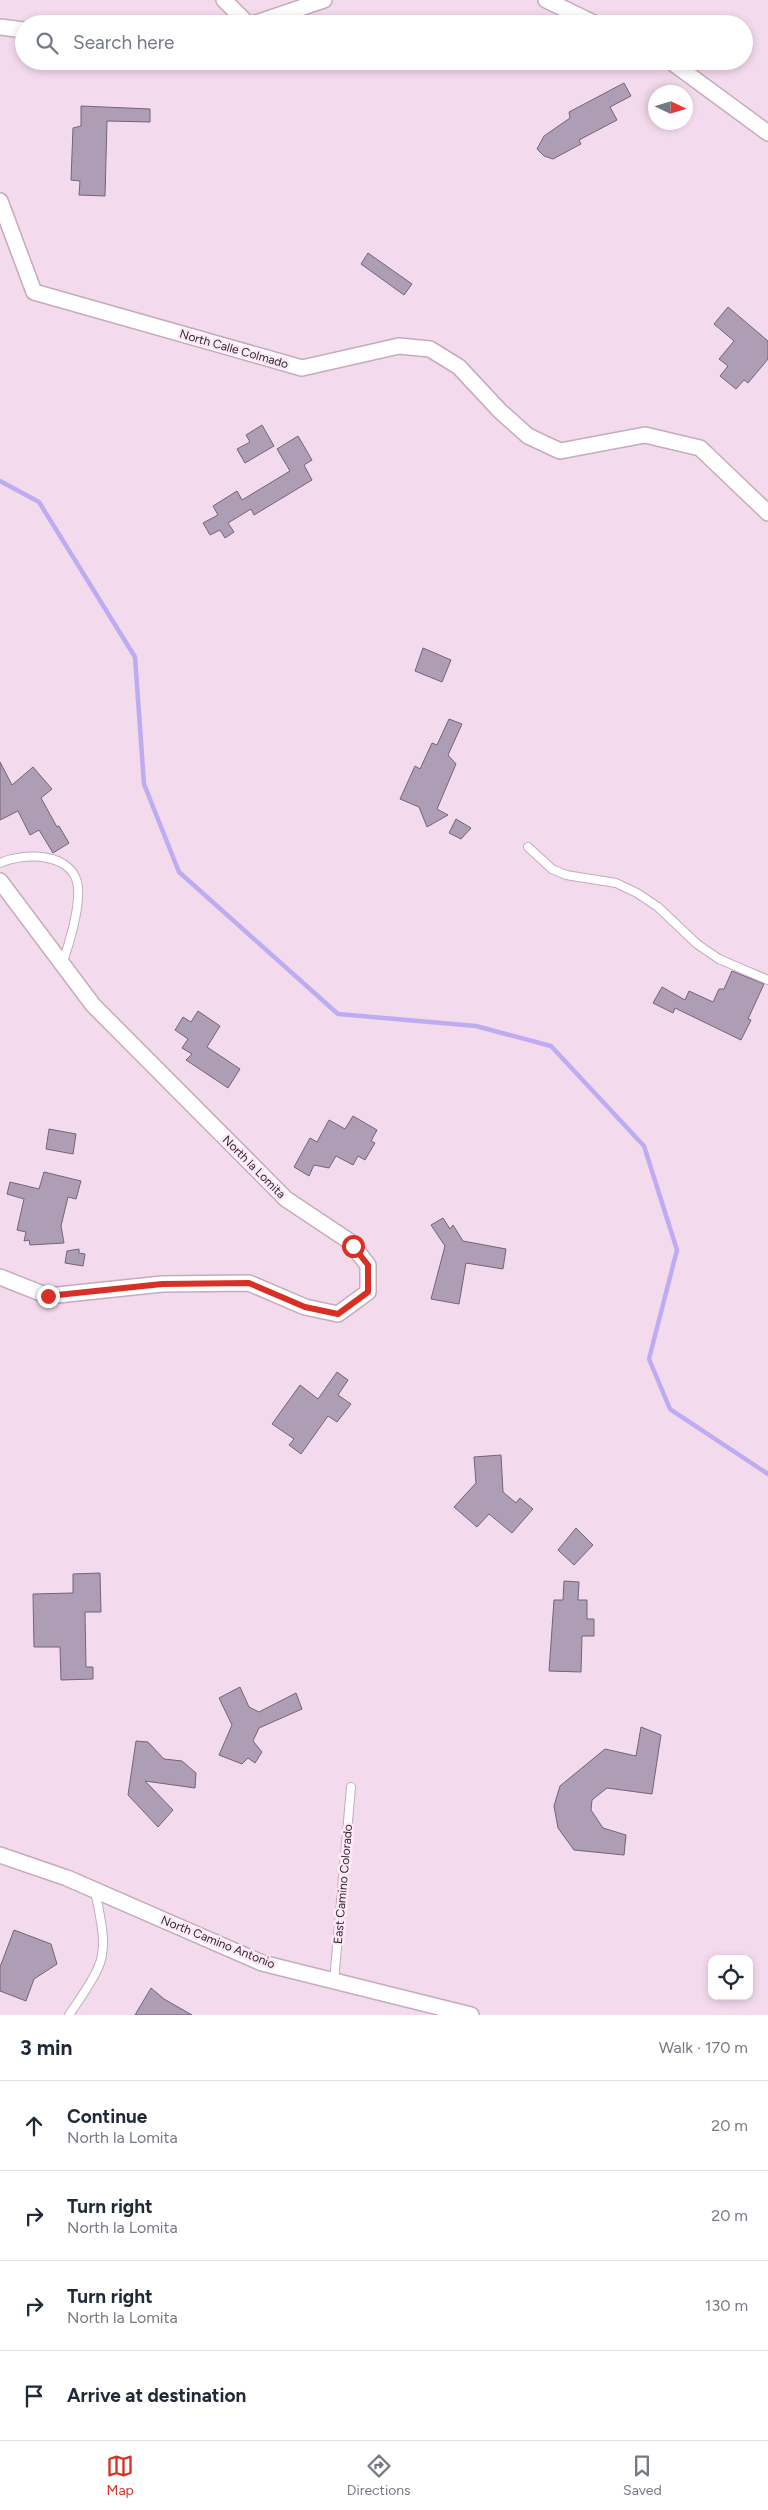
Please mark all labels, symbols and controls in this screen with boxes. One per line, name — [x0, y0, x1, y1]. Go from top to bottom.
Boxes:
search box — [15, 15, 753, 70]
icon: search — [33, 29, 61, 57]
text: Search here — [73, 31, 175, 54]
north arrow — [648, 85, 693, 130]
street label: North Calle Colmado — [178, 327, 290, 371]
street label: North la Lomita — [220, 1133, 288, 1201]
route start — [342, 1235, 365, 1258]
route end — [37, 1285, 60, 1308]
street label: East Camino Colorado — [331, 1824, 355, 1944]
street label: North Camino Antonio — [159, 1913, 277, 1971]
map controls — [708, 1955, 753, 2000]
button: locate — [708, 1955, 753, 2000]
text: 3 min — [20, 2035, 72, 2060]
text: Walk · 170 m — [659, 2038, 748, 2057]
text: Continue — [67, 2105, 147, 2128]
icon: ahead — [20, 2112, 48, 2140]
text: 20 m — [711, 2116, 748, 2135]
text: North la Lomita — [67, 2128, 178, 2147]
text: Turn right — [67, 2195, 153, 2218]
icon: right — [20, 2202, 48, 2230]
text: 20 m — [711, 2206, 748, 2225]
text: North la Lomita — [67, 2218, 178, 2237]
text: Turn right — [67, 2285, 153, 2308]
icon: right — [20, 2292, 48, 2320]
text: 130 m — [705, 2296, 748, 2315]
text: North la Lomita — [67, 2308, 178, 2327]
icon: arrive — [20, 2382, 48, 2410]
text: Arrive at destination — [67, 2384, 246, 2407]
tab: Map — [106, 2452, 134, 2499]
tab: Directions — [347, 2452, 411, 2499]
tab: Saved — [623, 2452, 662, 2499]

